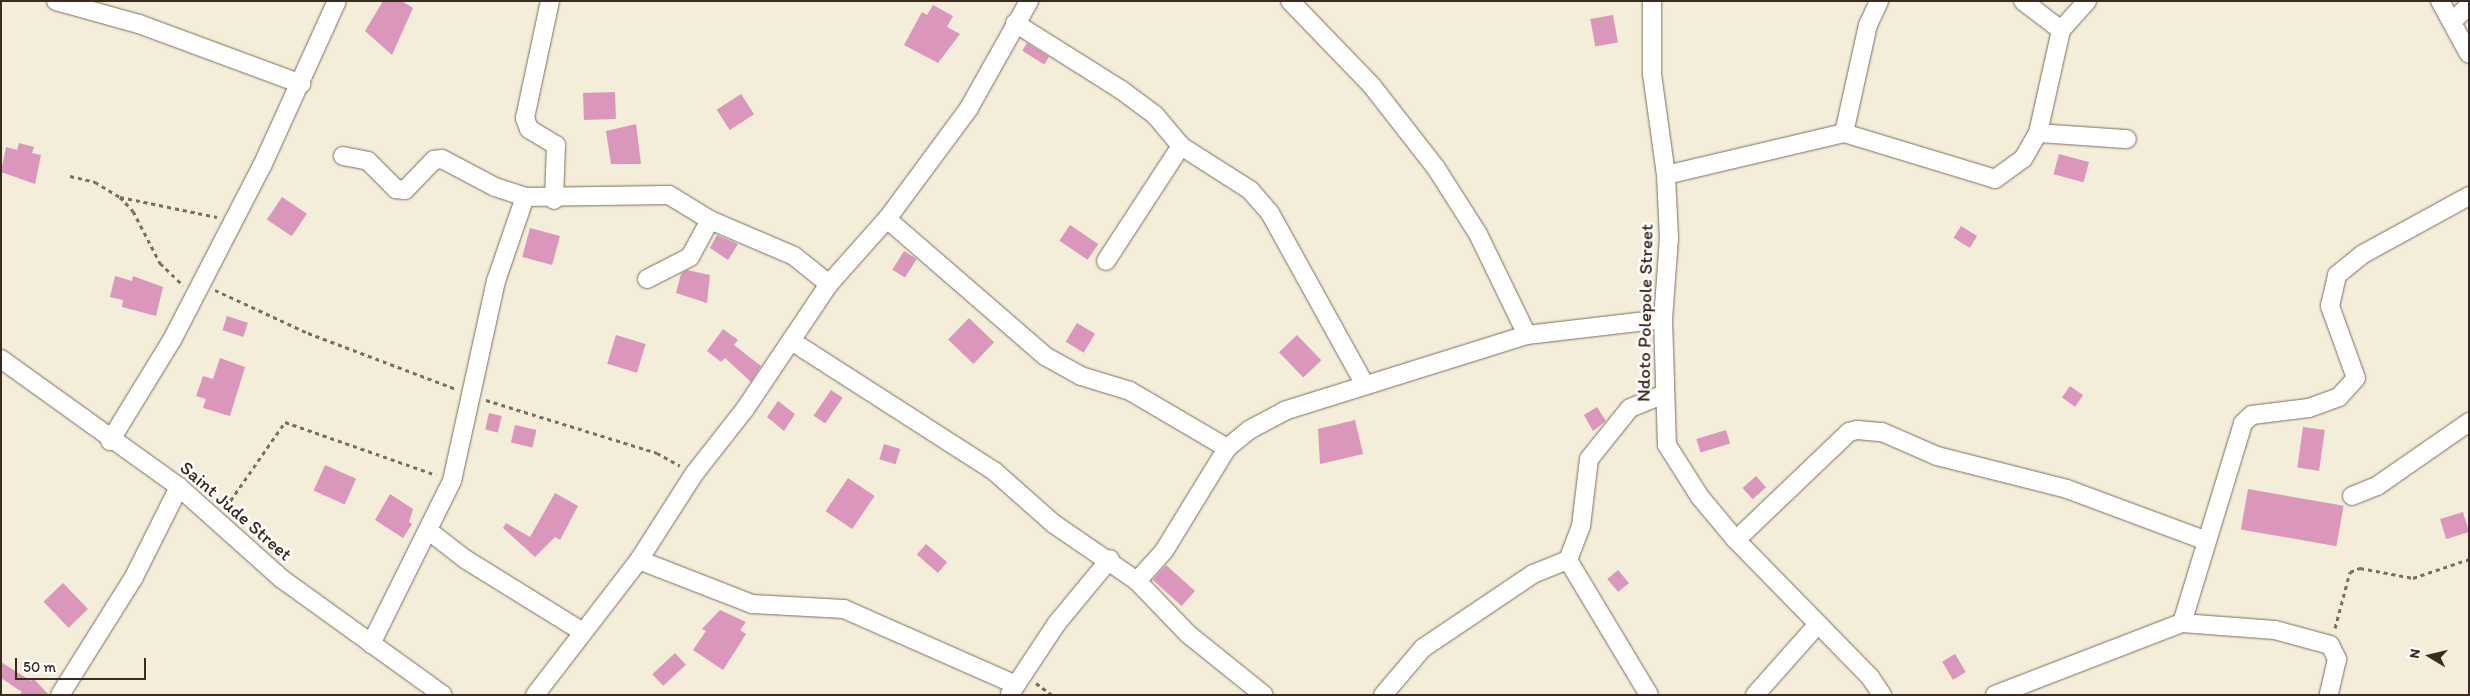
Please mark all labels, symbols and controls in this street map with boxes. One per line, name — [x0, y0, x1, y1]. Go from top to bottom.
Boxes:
street label: Ndoto Polepole Street — [1632, 225, 1658, 401]
street label: Saint Jude Street — [175, 456, 297, 566]
north arrow — [2405, 631, 2455, 681]
scale bar — [18, 648, 149, 680]
text: N — [2406, 648, 2424, 660]
text: 50 m — [23, 658, 56, 676]

